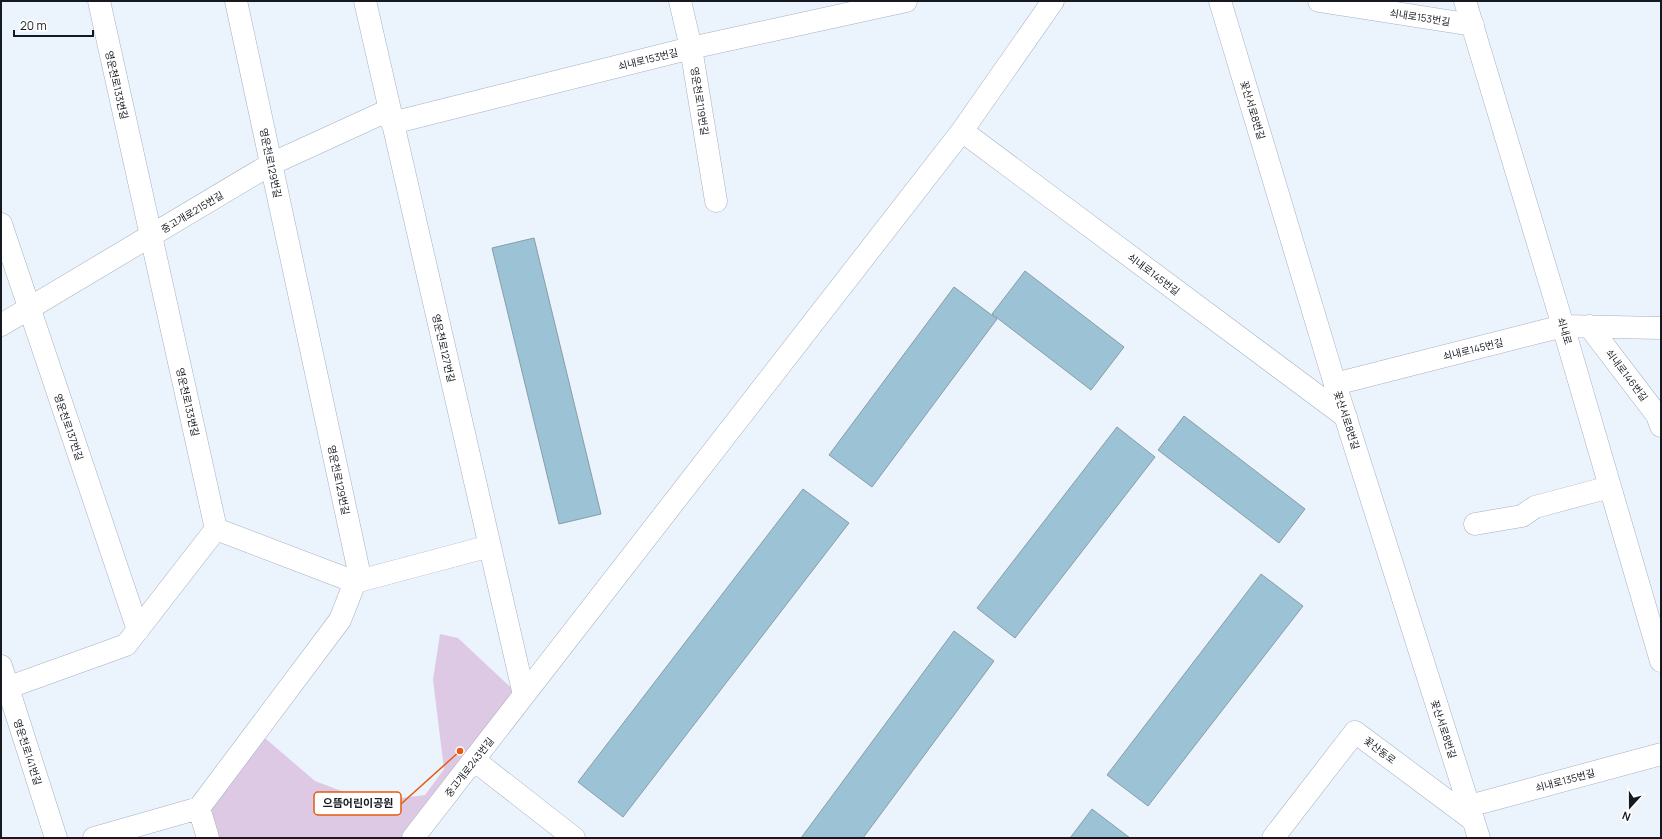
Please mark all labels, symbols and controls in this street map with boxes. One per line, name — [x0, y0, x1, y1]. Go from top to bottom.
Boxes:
street label: 쇠내로153번길 — [1389, 5, 1451, 29]
scale bar — [14, 12, 93, 38]
text: 20 m — [20, 17, 47, 34]
street label: 쇠내로153번길 — [617, 45, 679, 73]
street label: 영운천로133번길 — [102, 49, 132, 121]
street label: 영운천로119번길 — [688, 66, 712, 136]
street label: 꽃산서로8번길 — [1237, 79, 1269, 141]
street label: 영운천로129번길 — [257, 127, 285, 199]
street label: 중고개로215번길 — [158, 188, 226, 236]
street label: 쇠내로145번길 — [1125, 250, 1183, 298]
street label: 영운천로127번길 — [429, 312, 459, 384]
street label: 쇠내로 — [1554, 316, 1576, 346]
street label: 쇠내로145번길 — [1441, 335, 1505, 363]
street label: 쇠내로146번길 — [1603, 346, 1651, 404]
street label: 영운천로133번길 — [173, 366, 203, 438]
street label: 꽃산서로8번길 — [1331, 389, 1363, 451]
street label: 영운천로137번길 — [51, 392, 87, 462]
street label: 영운천로129번길 — [325, 444, 353, 516]
street label: 꽃산서로8번길 — [1428, 698, 1460, 760]
street label: 영운천로141번길 — [11, 717, 45, 787]
street label: 꽃산동로 — [1361, 733, 1399, 767]
street label: 중고개로243번길 — [441, 734, 497, 800]
street label: 쇠내로135번길 — [1534, 765, 1596, 795]
north arrow — [1610, 787, 1650, 827]
callout: 으뜸어린이공원 — [314, 792, 401, 815]
text: 으뜸어린이공원 — [323, 795, 393, 810]
text: N — [1620, 808, 1633, 825]

